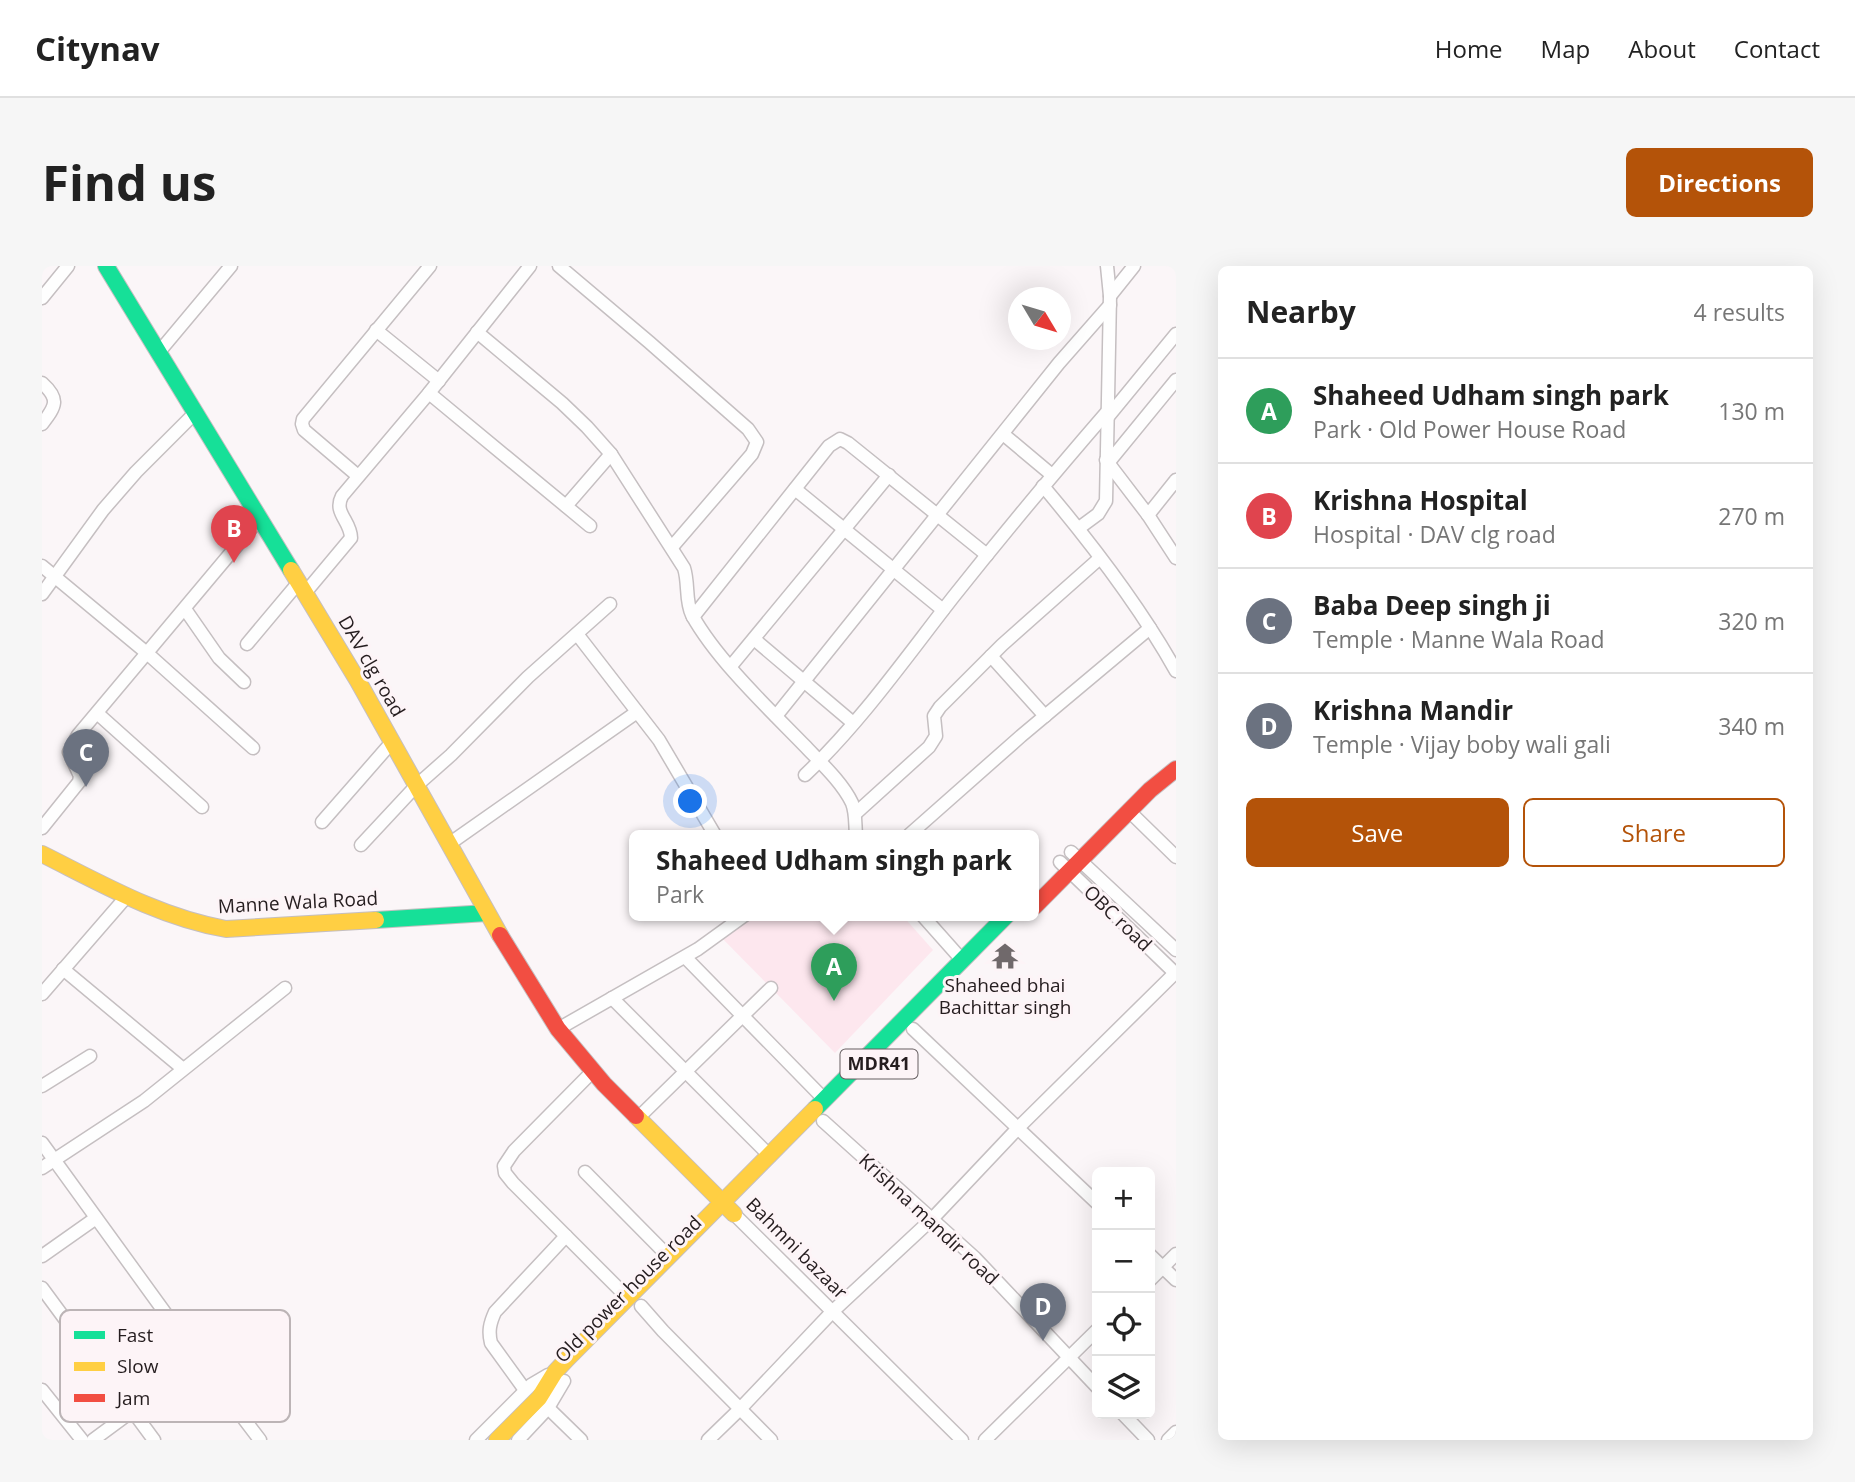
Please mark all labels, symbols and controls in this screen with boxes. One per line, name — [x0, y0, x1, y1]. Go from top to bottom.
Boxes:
text: Citynav — [35, 26, 160, 71]
text: Home — [1435, 32, 1503, 65]
text: Map — [1541, 32, 1590, 65]
text: About — [1628, 32, 1696, 65]
text: Contact — [1734, 32, 1820, 65]
button: Directions — [1626, 148, 1813, 217]
text: Find us — [42, 149, 216, 215]
north arrow — [1008, 287, 1071, 350]
text: Nearby — [1246, 291, 1356, 332]
text: 4 results — [1694, 296, 1785, 328]
text: Shaheed Udham singh park — [1313, 377, 1669, 413]
text: A — [1261, 395, 1277, 427]
text: 130 m — [1718, 395, 1785, 427]
text: Park · Old Power House Road — [1313, 413, 1626, 445]
text: Krishna Hospital — [1313, 482, 1528, 518]
text: B — [1261, 500, 1277, 532]
text: 270 m — [1718, 500, 1785, 532]
pin: B — [211, 505, 257, 563]
text: Hospital · DAV clg road — [1313, 518, 1556, 550]
text: Baba Deep singh ji — [1313, 587, 1551, 623]
text: C — [1262, 605, 1276, 637]
text: 320 m — [1718, 605, 1785, 637]
street label: DAV clg road — [333, 611, 411, 721]
text: Temple · Manne Wala Road — [1313, 623, 1605, 655]
text: Krishna Mandir — [1313, 692, 1513, 728]
text: D — [1260, 710, 1278, 742]
text: 340 m — [1718, 710, 1785, 742]
text: Temple · Vijay boby wali gali — [1313, 728, 1611, 760]
pin: C — [63, 729, 109, 787]
your location — [673, 784, 707, 818]
button: Save — [1246, 798, 1509, 867]
button: Share — [1523, 798, 1785, 867]
popup — [629, 830, 1039, 921]
text: Shaheed Udham singh park — [656, 842, 1012, 878]
text: Park — [656, 878, 704, 910]
street label: OBC road — [1078, 879, 1158, 957]
street label: Manne Wala Road — [217, 885, 379, 919]
temple icon: Shaheed bhai Bachittar singh — [990, 941, 1020, 971]
pin: A — [811, 943, 857, 1001]
place label: Shaheed bhai Bachittar singh — [939, 972, 1071, 1020]
road number: MDR41 — [840, 1050, 918, 1078]
street label: Krishna mandir road — [853, 1147, 1005, 1291]
map controls — [1092, 1167, 1155, 1419]
button: + — [1092, 1167, 1155, 1230]
street label: Bahmni bazaar — [741, 1192, 854, 1305]
street label: Old power house road — [549, 1210, 707, 1368]
button: − — [1092, 1230, 1155, 1293]
pin: D — [1020, 1283, 1066, 1341]
button: locate — [1092, 1293, 1155, 1356]
legend — [60, 1310, 290, 1422]
text: Fast — [117, 1322, 153, 1348]
text: Slow — [117, 1353, 159, 1379]
button: layers — [1092, 1356, 1155, 1419]
text: Jam — [115, 1385, 150, 1411]

